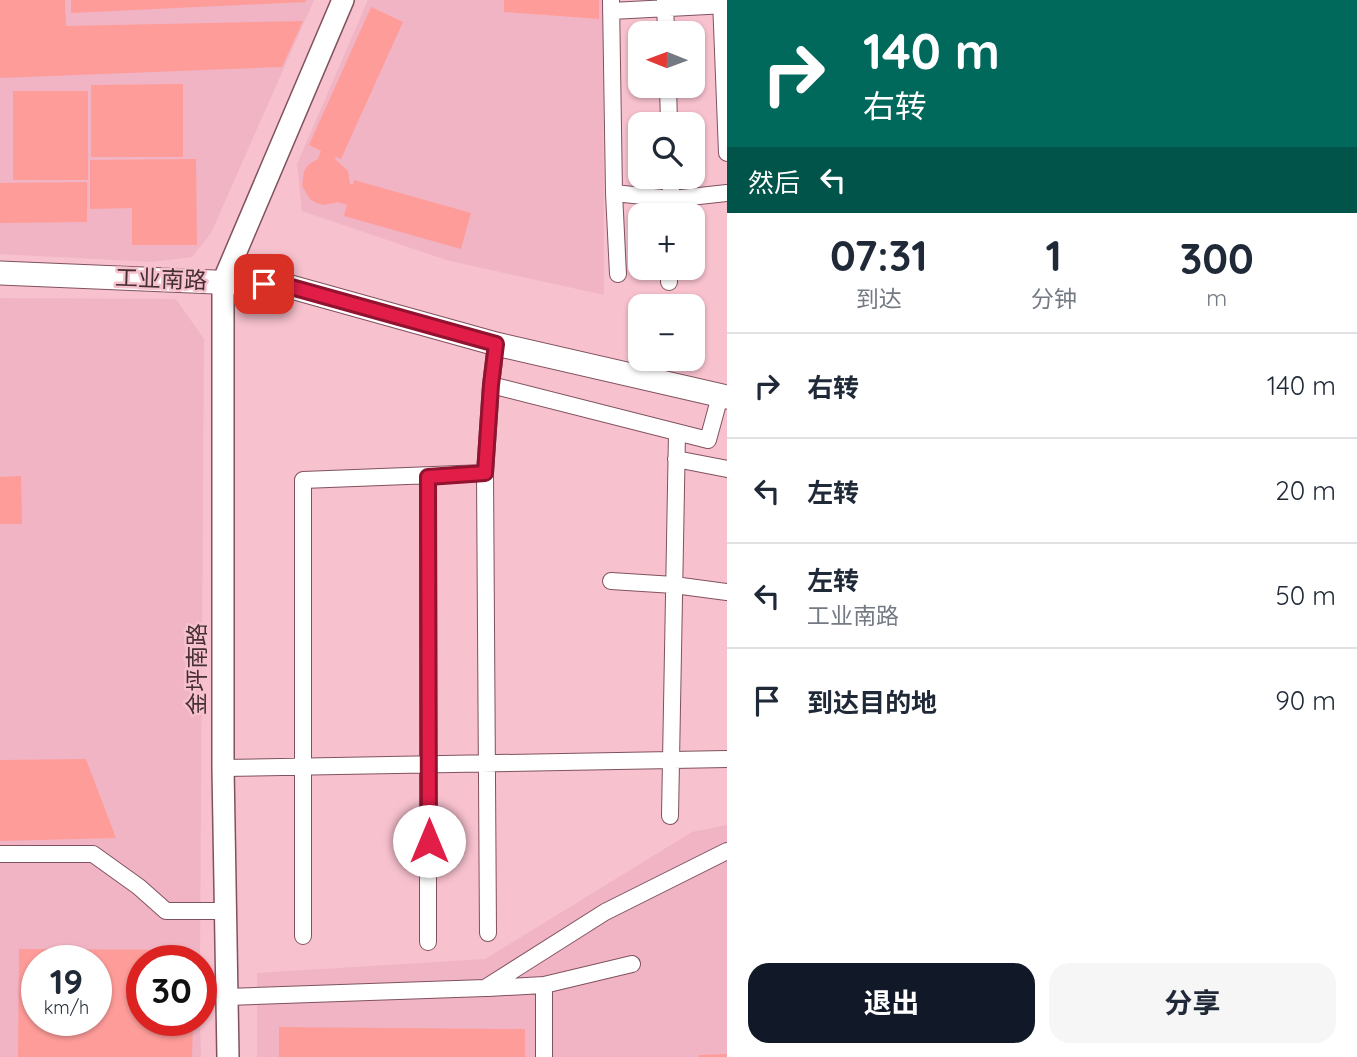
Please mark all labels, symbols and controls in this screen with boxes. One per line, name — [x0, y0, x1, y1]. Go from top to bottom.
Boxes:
text: 140 m — [863, 20, 1000, 81]
north arrow — [628, 21, 705, 98]
map controls — [628, 21, 705, 371]
icon: right — [748, 28, 839, 119]
text: 右转 — [863, 86, 927, 126]
button: search — [628, 112, 705, 189]
icon: left — [814, 161, 852, 199]
text: 然后 — [748, 166, 800, 199]
button: + — [628, 203, 705, 280]
text: 07:31 — [830, 229, 928, 282]
text: 1 — [1046, 229, 1062, 282]
text: 300 — [1180, 232, 1254, 285]
pin — [234, 254, 294, 314]
street label: 工业南路 — [115, 262, 207, 295]
icon: arrive — [245, 265, 283, 303]
text: m — [1206, 283, 1227, 312]
text: 到达 — [856, 284, 902, 313]
text: 分钟 — [1031, 284, 1077, 313]
button: − — [628, 294, 705, 371]
icon: right — [748, 367, 786, 405]
text: 140 m — [1267, 369, 1336, 402]
text: 右转 — [807, 371, 859, 404]
icon: left — [748, 472, 786, 510]
text: 20 m — [1275, 474, 1336, 507]
text: 左转 — [807, 476, 859, 509]
text: 左转 — [807, 564, 859, 597]
icon: left — [748, 577, 786, 615]
text: 50 m — [1276, 579, 1336, 612]
text: 工业南路 — [807, 601, 899, 630]
street label: 金坪南路 — [182, 623, 211, 715]
icon: arrive — [748, 682, 786, 720]
text: 90 m — [1275, 684, 1336, 717]
text: 到达目的地 — [807, 686, 937, 719]
position arrow — [392, 804, 466, 878]
speed limit sign: 30 — [126, 945, 217, 1036]
text: 19 — [50, 959, 83, 1003]
button: 退出 — [748, 963, 1035, 1043]
button: 分享 — [1049, 963, 1336, 1043]
text: km/h — [44, 996, 89, 1019]

